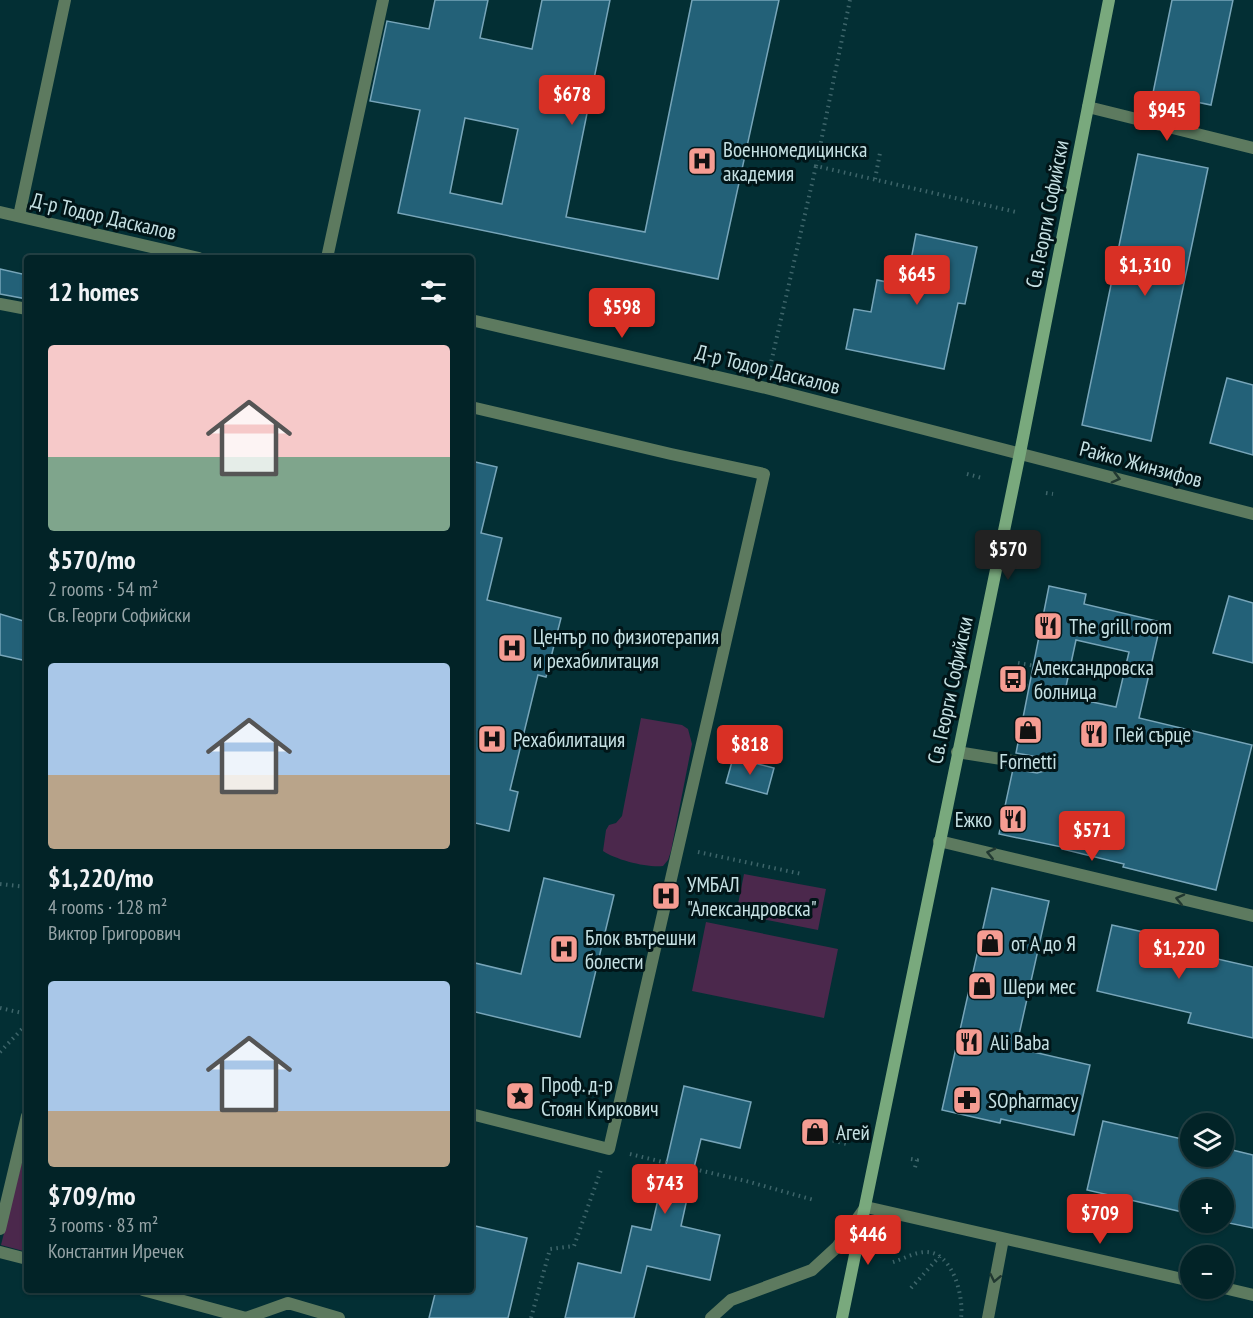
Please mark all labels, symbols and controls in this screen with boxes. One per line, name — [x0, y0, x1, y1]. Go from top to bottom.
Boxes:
pin: $678 — [536, 75, 608, 126]
text: $678 — [553, 81, 591, 107]
pin: $945 — [1131, 91, 1203, 142]
text: $945 — [1148, 97, 1186, 123]
place label: Военномедицинска академия — [723, 136, 867, 187]
street label: Св. Георги Софийски — [1019, 138, 1075, 290]
hospital icon: Военномедицинска академия — [686, 145, 718, 177]
street label: Д-р Тодор Даскалов — [29, 186, 179, 246]
pin: $1,310 — [1096, 246, 1194, 297]
text: $1,310 — [1119, 252, 1171, 278]
pin: $645 — [881, 255, 953, 306]
text: $645 — [898, 261, 936, 287]
text: 12 homes — [48, 275, 139, 308]
icon: filters — [417, 275, 450, 308]
pin: $598 — [586, 288, 658, 339]
text: $598 — [603, 294, 641, 320]
street label: Д-р Тодор Даскалов — [693, 338, 843, 400]
icon: home — [195, 384, 303, 492]
street label: Райко Жинзифов — [1077, 435, 1205, 493]
one-way arrow — [1110, 470, 1120, 483]
pin: $570 — [972, 530, 1044, 581]
text: $570 — [989, 536, 1027, 562]
text: $570/mo — [48, 543, 136, 576]
text: 2 rooms · 54 m² — [48, 576, 158, 602]
text: Св. Георги Софийски — [48, 602, 191, 628]
restaurant icon: The grill room — [1032, 610, 1064, 642]
place label: The grill room — [1069, 613, 1172, 640]
street label: Св. Георги Софийски — [921, 614, 979, 766]
place label: Център по физиотерапия и рехабилитация — [533, 623, 719, 674]
hospital icon: Център по физиотерапия и рехабилитация — [496, 632, 528, 664]
place label: Александровска болница — [1034, 654, 1154, 705]
bus stop icon: Александровска болница — [997, 663, 1029, 695]
icon: home — [195, 702, 303, 810]
shop icon: Fornetti — [1012, 714, 1044, 746]
restaurant icon: Пей сърце — [1078, 718, 1110, 750]
place label: Пей сърце — [1115, 721, 1191, 748]
hospital icon: Рехабилитация — [476, 723, 508, 755]
pin: $818 — [714, 725, 786, 776]
place label: Рехабилитация — [513, 726, 625, 753]
text: $818 — [731, 731, 769, 757]
place label: Fornetti — [999, 748, 1057, 775]
restaurant icon: Ежко — [997, 803, 1029, 835]
place label: Ежко — [955, 806, 992, 833]
pin: $571 — [1056, 811, 1128, 862]
text: $571 — [1073, 817, 1111, 843]
one-way arrow — [986, 848, 996, 861]
text: $1,220/mo — [48, 861, 154, 894]
place label: УМБАЛ "Александровска" — [687, 871, 817, 922]
hospital icon: УМБАЛ "Александровска" — [650, 880, 682, 912]
one-way arrow — [1176, 893, 1186, 906]
text: 4 rooms · 128 m² — [48, 894, 167, 920]
text: Виктор Григорович — [48, 920, 181, 946]
place label: Блок вътрешни болести — [585, 924, 696, 975]
shop icon: от А до Я — [974, 927, 1006, 959]
pin: $1,220 — [1130, 929, 1228, 980]
place label: от А до Я — [1011, 930, 1076, 957]
hospital icon: Блок вътрешни болести — [548, 933, 580, 965]
text: $1,220 — [1153, 935, 1205, 961]
shop icon: Шери мес — [966, 970, 998, 1002]
place label: Шери мес — [1003, 973, 1077, 1000]
icon: home — [195, 1020, 303, 1128]
restaurant icon: Ali Baba — [953, 1026, 985, 1058]
place label: Ali Baba — [990, 1029, 1050, 1056]
place label: Проф. д-р Стоян Киркович — [541, 1071, 659, 1122]
place icon: Проф. д-р Стоян Киркович — [504, 1080, 536, 1112]
pharmacy icon: SOpharmacy — [951, 1084, 983, 1116]
place label: SOpharmacy — [988, 1087, 1078, 1114]
map controls — [1180, 1113, 1234, 1299]
button: layers — [1180, 1113, 1234, 1167]
shop icon: Агей — [799, 1116, 831, 1148]
place label: Агей — [836, 1119, 870, 1146]
pin: $743 — [629, 1164, 701, 1215]
text: $743 — [646, 1170, 684, 1196]
text: $709/mo — [48, 1179, 136, 1212]
button: + — [1180, 1179, 1234, 1233]
pin: $709 — [1064, 1194, 1136, 1245]
text: $709 — [1081, 1200, 1119, 1226]
text: 3 rooms · 83 m² — [48, 1212, 158, 1238]
pin: $446 — [832, 1215, 904, 1266]
text: $446 — [849, 1221, 887, 1247]
text: Константин Иречек — [48, 1238, 184, 1264]
button: − — [1180, 1245, 1234, 1299]
one-way arrow — [989, 1273, 1002, 1283]

